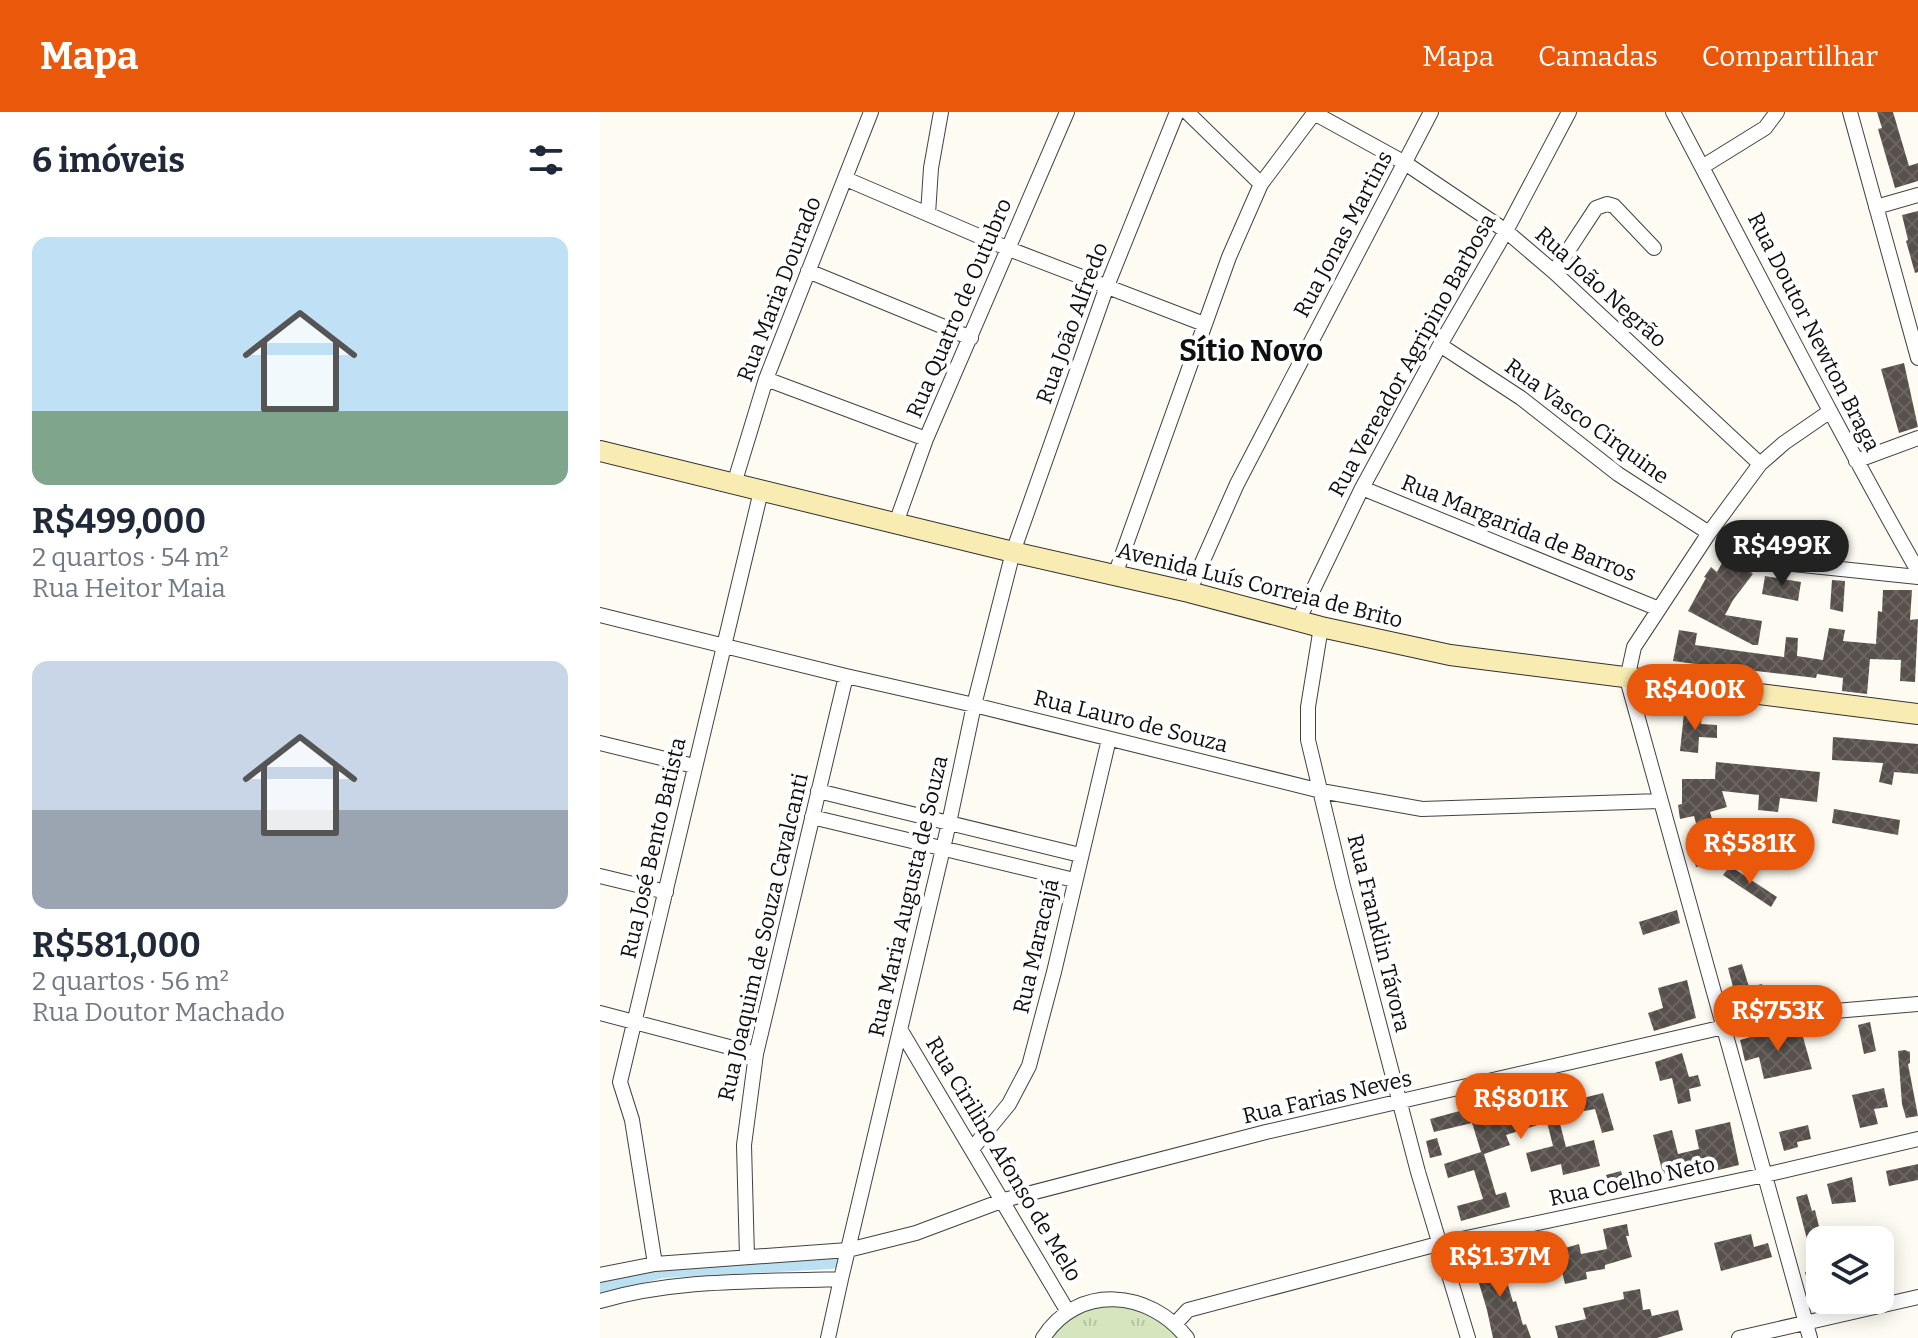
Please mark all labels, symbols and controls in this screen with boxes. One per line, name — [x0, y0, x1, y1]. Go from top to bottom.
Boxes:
text: Mapa — [40, 33, 138, 79]
text: Mapa — [1422, 40, 1494, 73]
text: Camadas — [1538, 40, 1658, 73]
text: Compartilhar — [1702, 40, 1878, 73]
icon: filters — [524, 138, 568, 182]
text: 6 imóveis — [32, 140, 185, 181]
street label: Rua Jonas Martins — [1288, 146, 1398, 322]
street label: Rua Maria Dourado — [731, 193, 827, 385]
street label: Rua Quatro de Outubro — [900, 194, 1018, 422]
street label: Rua Doutor Newton Braga — [1742, 208, 1886, 456]
street label: Rua Vereador Agripino Barbosa — [1323, 209, 1501, 501]
street label: Rua João Negrão — [1530, 221, 1672, 353]
street label: Rua João Alfredo — [1030, 239, 1114, 407]
icon: home — [228, 289, 372, 433]
district label: Sítio Novo — [1179, 333, 1323, 369]
street label: Rua Vasco Cirquine — [1500, 352, 1674, 490]
street label: Rua Margarida de Barros — [1398, 468, 1640, 588]
text: R$499,000 — [32, 501, 206, 542]
pin: R$499K — [1717, 520, 1847, 588]
text: R$499K — [1733, 530, 1831, 561]
street label: Avenida Luís Correia de Brito — [1114, 536, 1406, 634]
text: 2 quartos · 54 m² — [32, 542, 229, 573]
text: Rua Heitor Maia — [32, 573, 226, 604]
pin: R$400K — [1630, 664, 1760, 732]
text: R$400K — [1645, 674, 1745, 705]
street label: Rua Lauro de Souza — [1031, 684, 1231, 758]
icon: home — [228, 713, 372, 857]
street label: Rua José Bento Batista — [614, 735, 692, 961]
street label: Rua Maria Augusta de Souza — [862, 753, 954, 1039]
street label: Rua Joaquim de Souza Cavalcanti — [712, 770, 814, 1104]
pin: R$581K — [1685, 818, 1815, 886]
text: R$581K — [1704, 828, 1796, 859]
street label: Rua Franklin Távora — [1341, 831, 1417, 1035]
street label: Rua Maracajá — [1007, 876, 1065, 1016]
text: R$581,000 — [32, 925, 201, 966]
text: 2 quartos · 56 m² — [32, 966, 229, 997]
pin: R$753K — [1713, 985, 1843, 1053]
text: R$753K — [1731, 995, 1825, 1026]
text: Rua Doutor Machado — [32, 997, 285, 1028]
street label: Rua Cirilino Afonso de Melo — [920, 1032, 1088, 1286]
street label: Rua Farias Neves — [1240, 1064, 1414, 1130]
pin: R$801K — [1456, 1073, 1586, 1141]
text: R$801K — [1473, 1083, 1569, 1114]
street label: Rua Coelho Neto — [1547, 1150, 1717, 1212]
map controls — [1806, 1226, 1894, 1314]
button: layers — [1806, 1226, 1894, 1314]
pin: R$1.37M — [1426, 1231, 1574, 1299]
text: R$1.37M — [1449, 1241, 1551, 1272]

